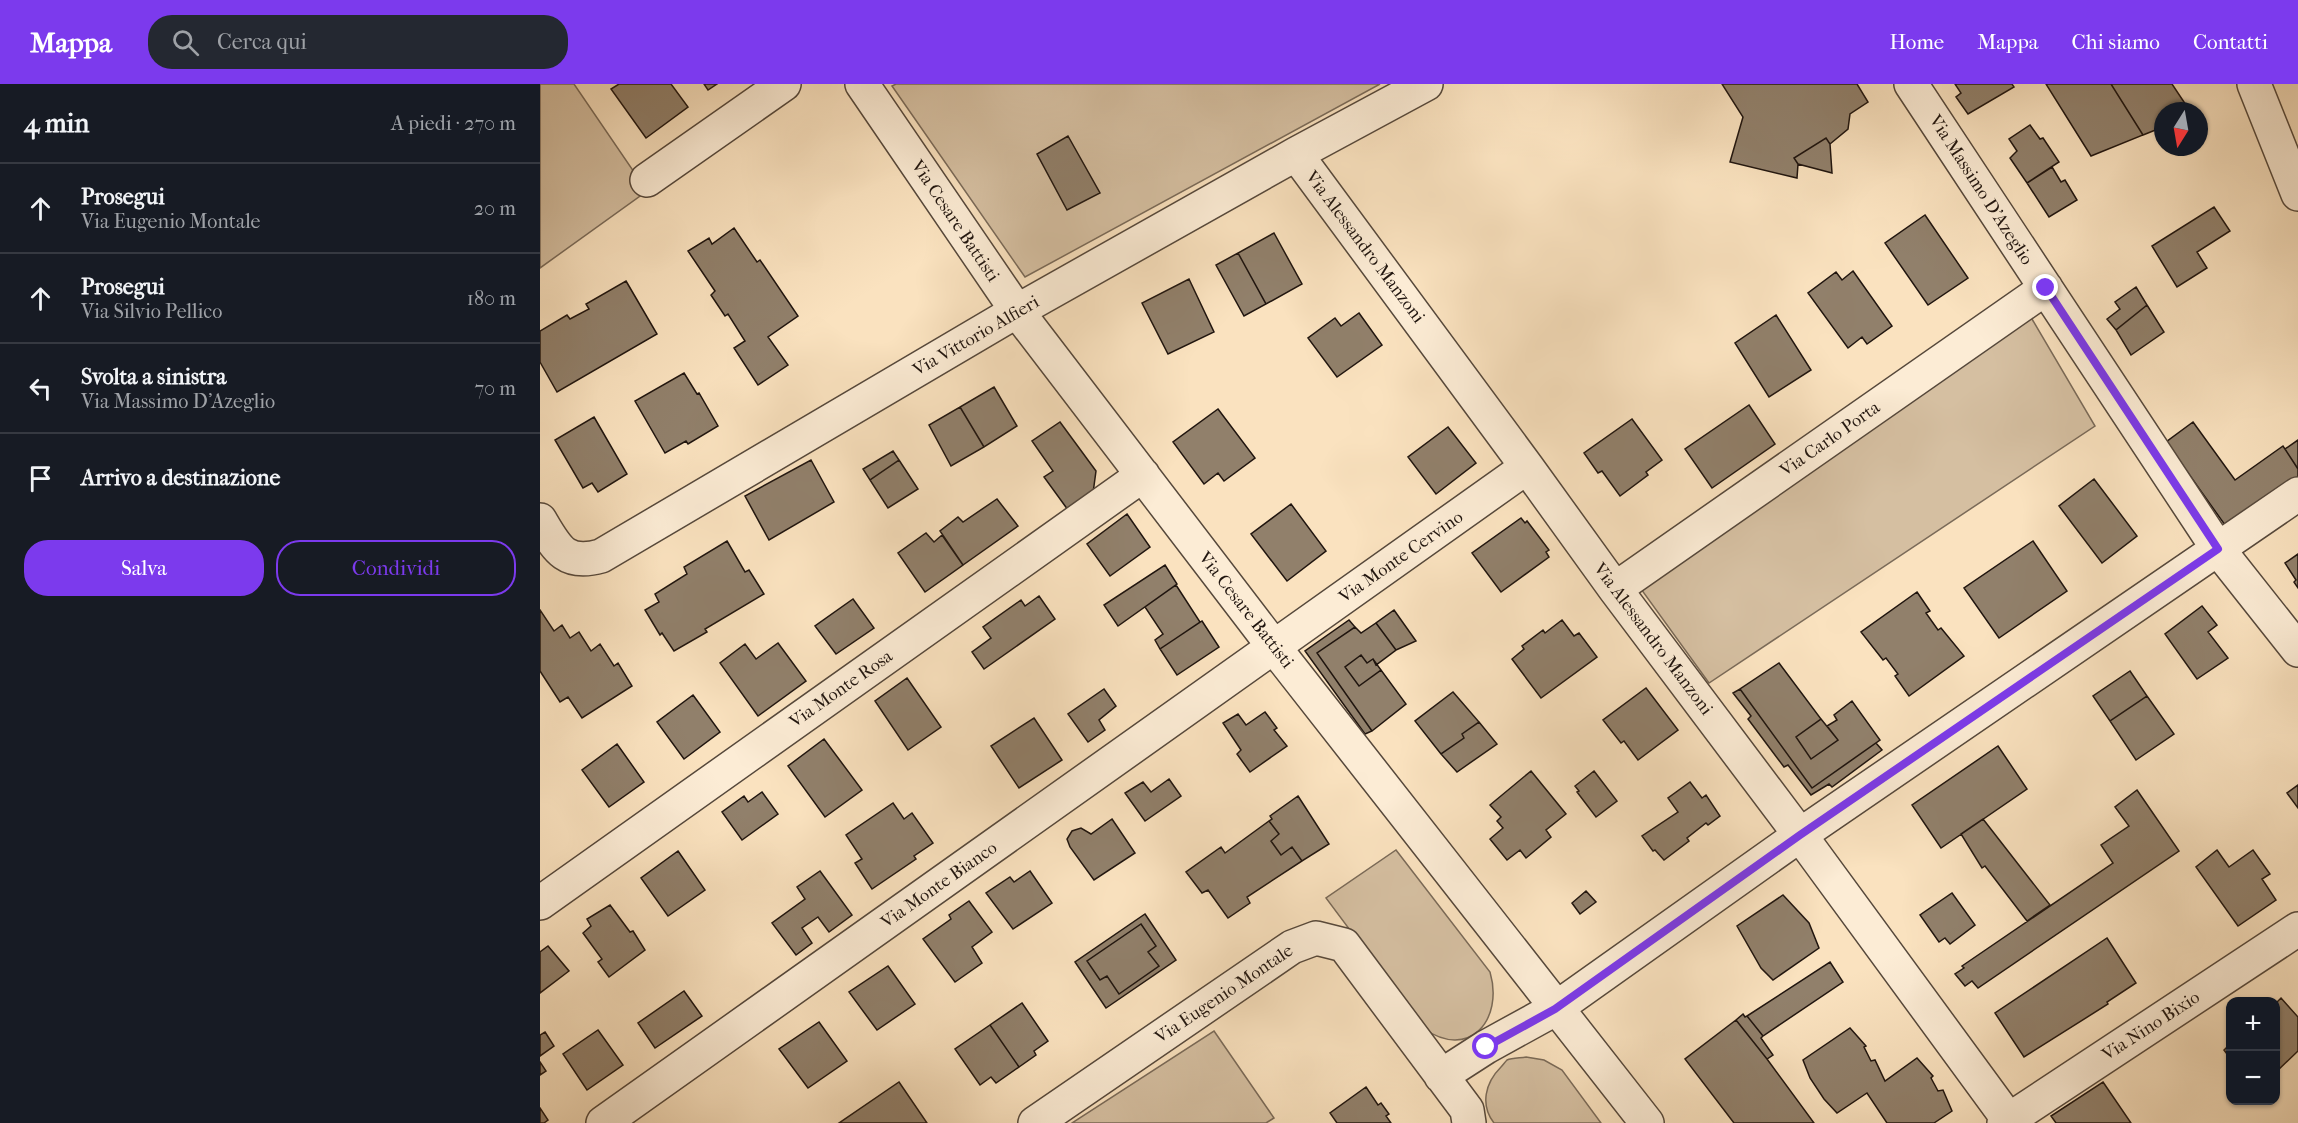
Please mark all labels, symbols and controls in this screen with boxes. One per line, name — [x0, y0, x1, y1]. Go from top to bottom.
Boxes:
search box — [148, 15, 568, 69]
text: Mappa — [30, 26, 112, 59]
icon: search — [169, 26, 202, 59]
text: Cerca qui — [217, 29, 307, 55]
text: Home — [1890, 30, 1944, 54]
text: Mappa — [1977, 30, 2039, 54]
text: Chi siamo — [2072, 30, 2160, 54]
text: Contatti — [2193, 30, 2268, 54]
north arrow — [2154, 102, 2208, 156]
text: 4 min — [24, 108, 89, 139]
street label: Via Massimo D'Azeglio — [1924, 110, 2037, 269]
text: A piedi · 270 m — [391, 112, 516, 135]
street label: Via Cesare Battisti — [906, 155, 1004, 286]
street label: Via Alessandro Manzoni — [1300, 166, 1429, 328]
text: Prosegui — [81, 184, 165, 210]
icon: ahead — [24, 192, 57, 225]
text: 20 m — [474, 197, 516, 220]
text: Via Eugenio Montale — [81, 210, 261, 233]
text: Prosegui — [81, 274, 165, 300]
route end — [2032, 274, 2058, 300]
icon: ahead — [24, 282, 57, 315]
text: 180 m — [467, 287, 516, 310]
street label: Via Vittorio Alfieri — [908, 291, 1043, 381]
text: Via Silvio Pellico — [81, 300, 222, 323]
text: Svolta a sinistra — [81, 364, 226, 390]
icon: left — [24, 372, 57, 405]
text: 70 m — [474, 377, 516, 400]
text: Via Massimo D'Azeglio — [81, 390, 275, 413]
street label: Via Carlo Porta — [1775, 396, 1884, 482]
icon: arrive — [24, 462, 57, 495]
text: Arrivo a destinazione — [81, 465, 280, 491]
street label: Via Monte Cervino — [1334, 506, 1467, 608]
button: Salva — [24, 540, 264, 596]
button: Condividi — [276, 540, 516, 596]
street label: Via Cesare Battisti — [1193, 547, 1298, 673]
street label: Via Alessandro Manzoni — [1588, 558, 1717, 720]
street label: Via Monte Rosa — [785, 645, 897, 733]
street label: Via Monte Bianco — [876, 837, 1001, 933]
street label: Via Eugenio Montale — [1150, 940, 1297, 1048]
street label: Via Nino Bixio — [2097, 987, 2204, 1066]
map controls — [2226, 997, 2280, 1105]
button: + — [2226, 997, 2280, 1051]
route start — [1472, 1033, 1498, 1059]
button: − — [2226, 1051, 2280, 1105]

